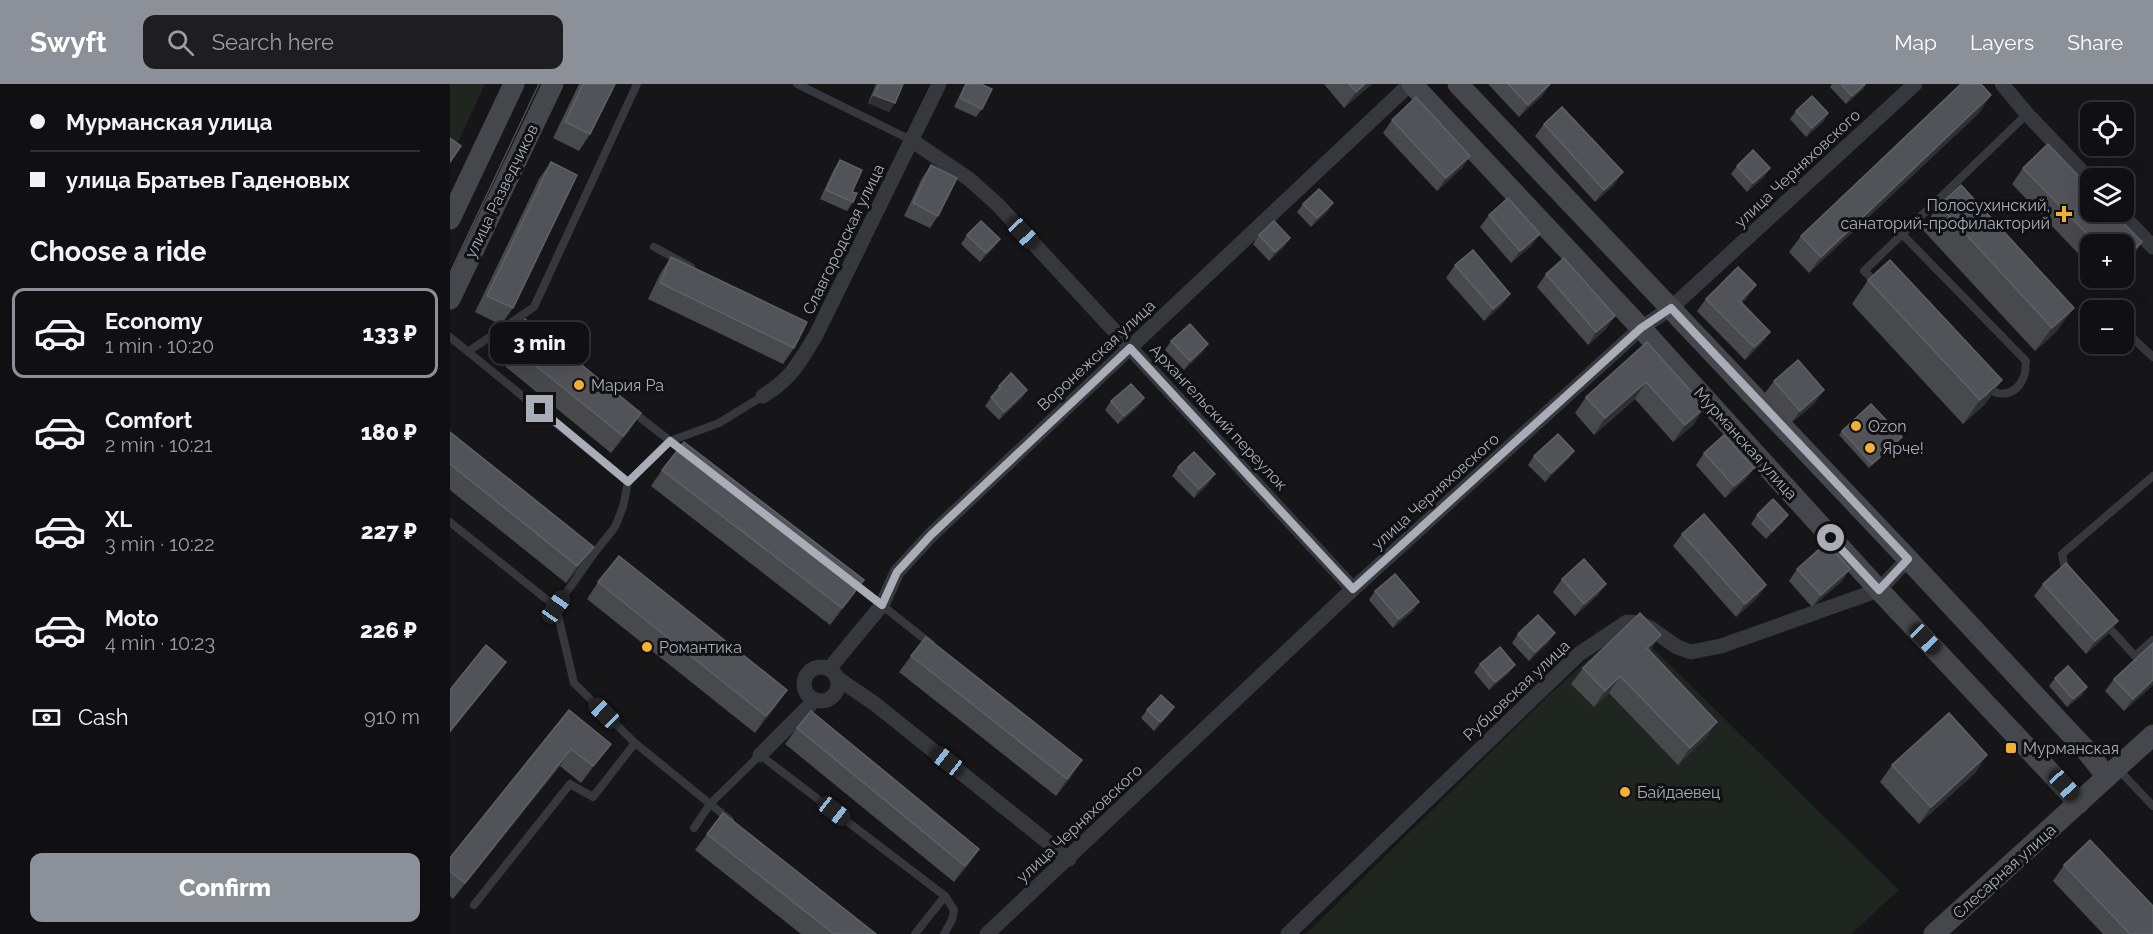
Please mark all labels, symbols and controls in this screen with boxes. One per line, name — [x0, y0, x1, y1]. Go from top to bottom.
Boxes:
search box — [143, 15, 563, 69]
text: Swyft — [30, 26, 107, 59]
icon: search — [164, 26, 197, 59]
text: Search here — [212, 29, 334, 55]
text: Map — [1894, 30, 1937, 55]
text: Layers — [1970, 30, 2034, 55]
text: Share — [2067, 30, 2123, 55]
map controls — [2080, 102, 2134, 354]
button: locate — [2080, 102, 2134, 156]
street label: улица Черняховского — [1731, 105, 1864, 232]
text: Мурманская улица — [66, 109, 272, 135]
street label: улица Разведчиков — [461, 121, 542, 261]
street label: Славгородская улица — [799, 161, 888, 318]
text: улица Братьев Гаденовых — [66, 167, 350, 193]
button: layers — [2080, 168, 2134, 222]
place label: Полосухинский, санаторий-профилакторий — [1840, 196, 2050, 233]
marker: Полосухинский, санаторий-профилакторий — [2055, 205, 2073, 223]
car — [1004, 214, 1042, 252]
button: + — [2080, 234, 2134, 288]
text: Choose a ride — [30, 236, 206, 267]
street label: Воронежская улица — [1034, 296, 1159, 415]
button: − — [2080, 300, 2134, 354]
icon: car — [33, 306, 87, 360]
text: Economy — [105, 308, 203, 334]
text: 133 ₽ — [363, 320, 417, 346]
callout: 3 min — [490, 322, 590, 364]
text: 3 min — [513, 331, 566, 355]
text: 1 min · 10:20 — [105, 334, 214, 358]
street label: Архангельский переулок — [1146, 340, 1291, 494]
place label: Мария Ра — [591, 376, 664, 395]
marker: Мария Ра — [572, 378, 586, 392]
street label: Мурманская улица — [1690, 383, 1801, 504]
route end — [526, 395, 553, 422]
icon: car — [33, 405, 87, 459]
text: Comfort — [105, 407, 192, 433]
place label: Ozon — [1868, 417, 1907, 436]
text: 180 ₽ — [361, 419, 417, 445]
marker: Ozon — [1849, 419, 1863, 433]
street label: улица Черняховского — [1368, 429, 1503, 554]
text: 2 min · 10:21 — [105, 433, 212, 457]
place label: Ярче! — [1882, 439, 1924, 458]
marker: Ярче! — [1863, 441, 1877, 455]
icon: car — [33, 504, 87, 558]
text: XL — [105, 506, 132, 532]
text: 227 ₽ — [361, 518, 417, 544]
route start — [1817, 524, 1844, 551]
text: 3 min · 10:22 — [105, 532, 215, 556]
car — [538, 587, 574, 627]
icon: car — [33, 603, 87, 657]
text: Moto — [105, 605, 159, 631]
text: 226 ₽ — [360, 617, 417, 643]
car — [1906, 620, 1944, 658]
text: 4 min · 10:23 — [105, 631, 215, 655]
street label: Рубцовская улица — [1459, 636, 1574, 745]
place label: Романтика — [659, 638, 742, 657]
marker: Романтика — [640, 640, 654, 654]
car — [585, 694, 623, 732]
icon: cash — [30, 701, 63, 734]
text: Cash — [78, 704, 129, 730]
text: 910 m — [364, 705, 420, 729]
place label: Мурманская — [2023, 739, 2119, 758]
marker: Мурманская — [2004, 741, 2018, 755]
car — [927, 743, 967, 779]
street label: улица Черняховского — [1013, 760, 1146, 887]
car — [2045, 766, 2083, 804]
place label: Байдаевец — [1637, 783, 1720, 802]
marker: Байдаевец — [1618, 785, 1632, 799]
car — [814, 793, 854, 829]
street label: Слесарная улица — [1949, 820, 2060, 923]
button: Confirm — [30, 853, 420, 922]

